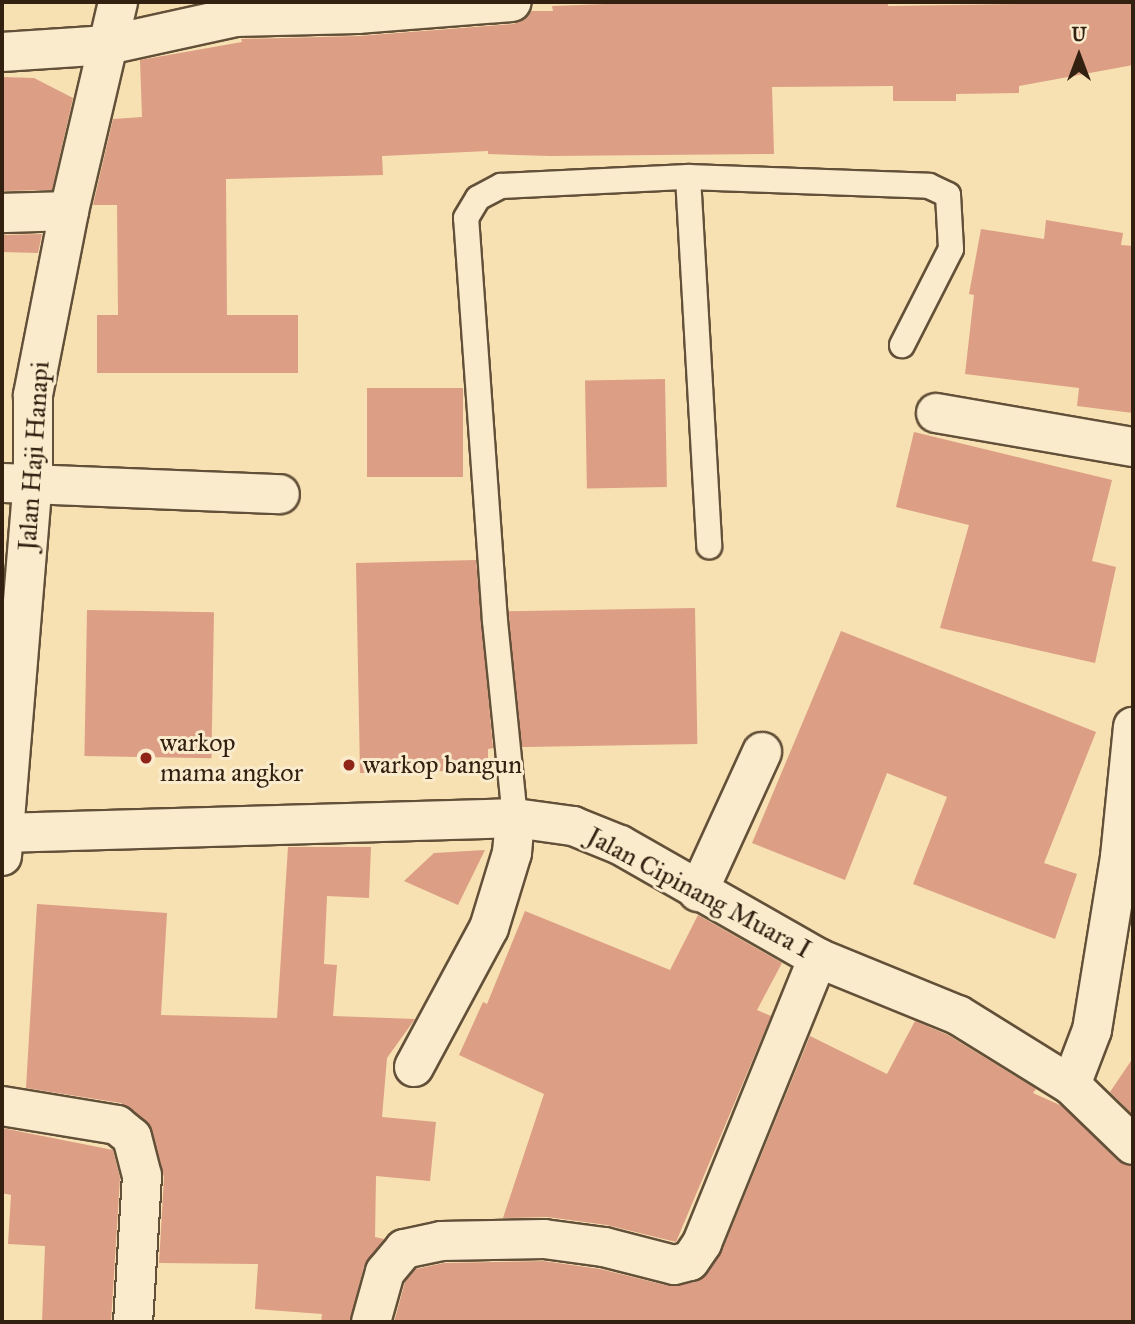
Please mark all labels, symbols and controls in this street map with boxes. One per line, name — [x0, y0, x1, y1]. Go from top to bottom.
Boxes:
north arrow — [1044, 21, 1114, 91]
text: U — [1071, 23, 1087, 46]
street label: Jalan Haji Hanapi — [12, 360, 56, 552]
place label: warkop mama angkor — [160, 727, 303, 788]
place label: warkop bangun — [363, 749, 522, 781]
marker: warkop mama angkor — [138, 750, 154, 766]
marker: warkop bangun — [341, 757, 357, 773]
street label: Jalan Cipinang Muara I — [582, 821, 816, 965]

